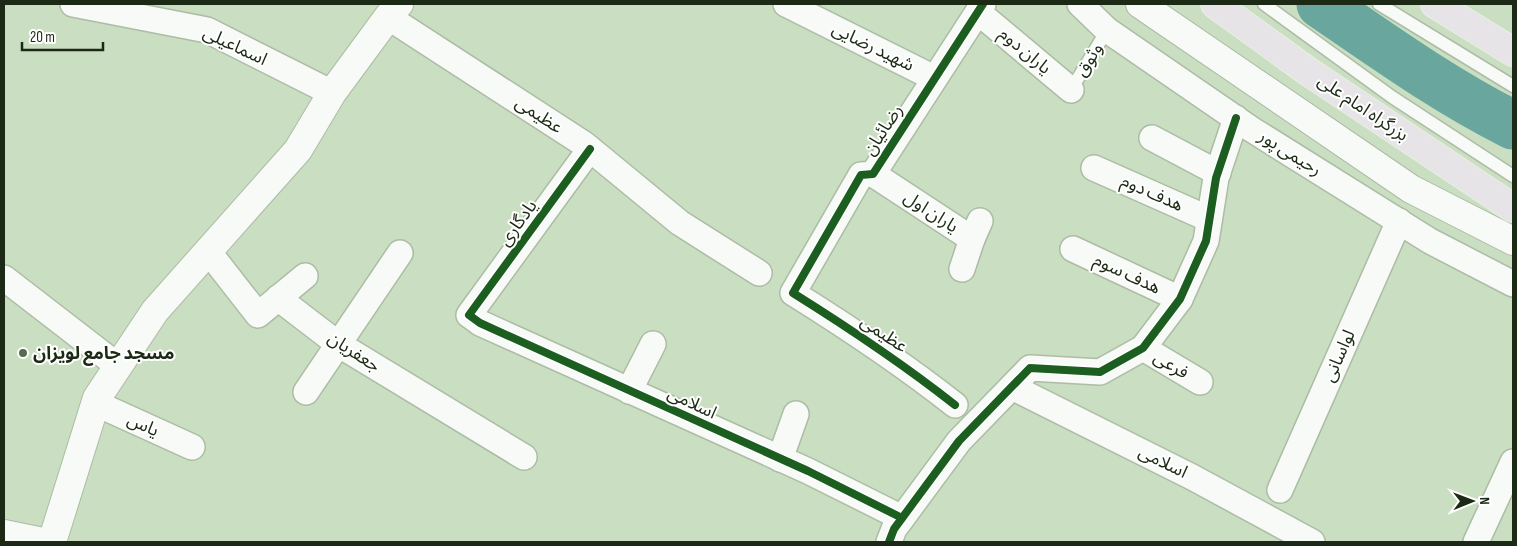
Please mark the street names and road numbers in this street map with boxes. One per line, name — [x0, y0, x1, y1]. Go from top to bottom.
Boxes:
street label: شهید رضایی — [829, 18, 917, 76]
street label: اسماعیلی — [200, 22, 270, 70]
street label: یاران دوم — [993, 23, 1055, 81]
street label: وثوق — [1071, 39, 1107, 81]
street label: بزرگراه امام علی — [1312, 70, 1412, 148]
street label: عظیمی — [511, 92, 567, 138]
street label: رضائیان — [859, 101, 907, 159]
street label: رحیمی پور — [1254, 125, 1325, 181]
street label: هدف دوم — [1116, 170, 1186, 219]
street label: یاران اول — [900, 187, 962, 237]
street label: یادگاری — [494, 196, 542, 250]
street label: هدف سوم — [1089, 249, 1164, 301]
street label: عظیمی — [856, 311, 912, 357]
street label: جعفریان — [324, 327, 384, 377]
street label: لواسانی — [1318, 327, 1360, 385]
street label: فرعی — [1150, 346, 1192, 384]
street label: اسلامی — [664, 383, 720, 423]
street label: یاس — [124, 409, 162, 441]
street label: اسلامی — [1135, 441, 1191, 483]

